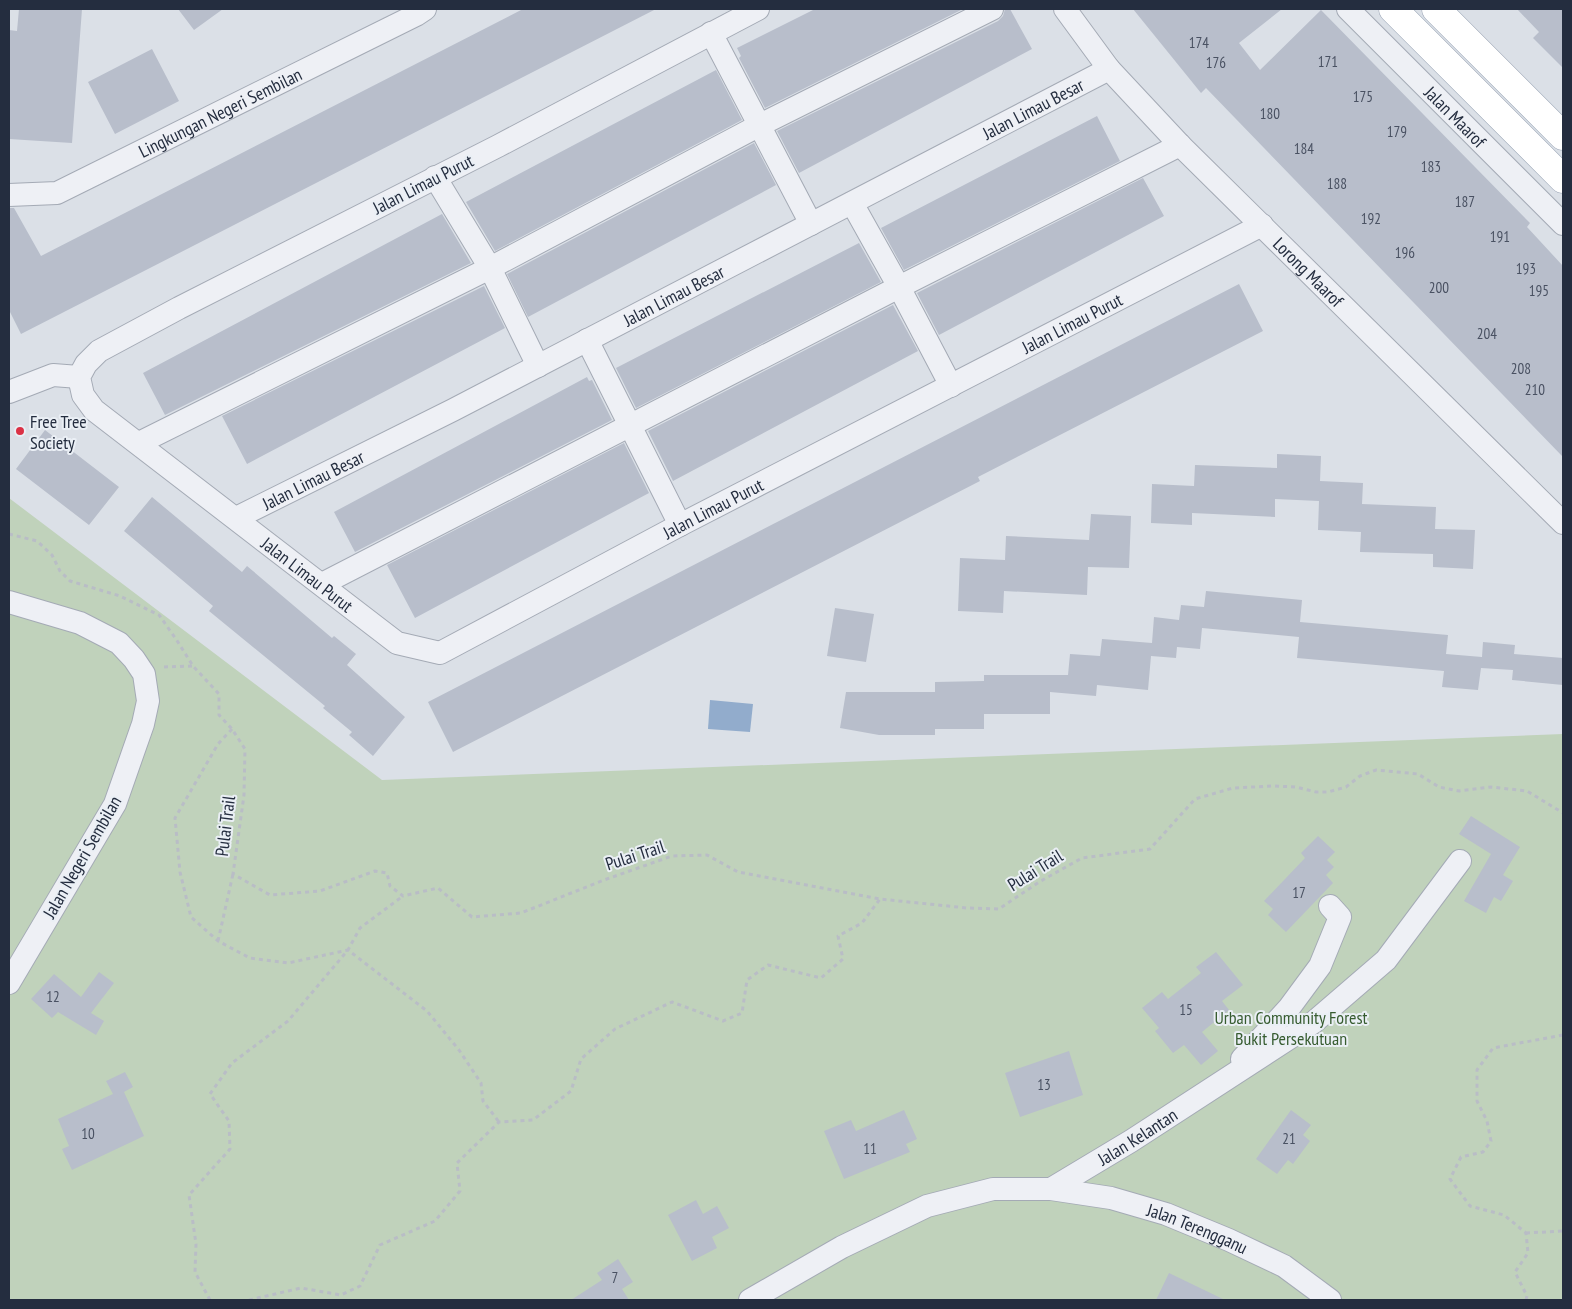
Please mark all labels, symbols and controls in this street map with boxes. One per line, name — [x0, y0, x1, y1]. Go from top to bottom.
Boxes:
house number: 174 — [1189, 33, 1209, 52]
house number: 171 — [1318, 52, 1338, 71]
house number: 176 — [1206, 53, 1226, 72]
street label: Lingkungan Negeri Sembilan — [135, 62, 305, 162]
street label: Jalan Limau Besar — [978, 73, 1087, 145]
street label: Jalan Maarof — [1419, 80, 1492, 153]
house number: 175 — [1353, 87, 1373, 106]
house number: 180 — [1260, 104, 1280, 123]
house number: 179 — [1387, 122, 1407, 141]
house number: 184 — [1294, 139, 1314, 158]
street label: Jalan Limau Purut — [368, 149, 477, 220]
house number: 183 — [1421, 157, 1441, 176]
house number: 188 — [1327, 174, 1347, 193]
house number: 187 — [1455, 192, 1475, 211]
house number: 192 — [1361, 209, 1381, 228]
house number: 191 — [1490, 227, 1510, 246]
street label: Lorong Maarof — [1269, 232, 1350, 313]
house number: 196 — [1395, 243, 1415, 262]
house number: 193 — [1516, 259, 1536, 278]
street label: Jalan Limau Besar — [618, 260, 728, 332]
house number: 200 — [1429, 278, 1449, 297]
house number: 195 — [1529, 281, 1549, 300]
street label: Jalan Limau Purut — [1017, 288, 1126, 359]
house number: 204 — [1477, 324, 1497, 343]
house number: 208 — [1511, 359, 1531, 378]
house number: 210 — [1525, 380, 1545, 399]
place label: Free Tree Society — [30, 410, 87, 454]
marker: Free Tree Society — [14, 425, 26, 437]
street label: Jalan Limau Besar — [257, 445, 368, 515]
street label: Jalan Limau Purut — [658, 473, 767, 544]
street label: Jalan Limau Purut — [256, 531, 358, 617]
street label: Jalan Negeri Sembilan — [37, 792, 126, 923]
street label: Pulai Trail — [210, 794, 240, 858]
street label: Pulai Trail — [603, 834, 668, 875]
street label: Pulai Trail — [1003, 844, 1068, 896]
house number: 17 — [1292, 883, 1306, 902]
house number: 12 — [46, 987, 60, 1006]
house number: 15 — [1179, 1000, 1193, 1019]
park label: Urban Community Forest Bukit Persekutuan — [1214, 1006, 1368, 1050]
house number: 13 — [1037, 1075, 1051, 1094]
street label: Jalan Kelantan — [1092, 1103, 1181, 1170]
house number: 10 — [81, 1124, 95, 1143]
house number: 21 — [1282, 1129, 1296, 1148]
house number: 11 — [863, 1139, 877, 1158]
street label: Jalan Terengganu — [1144, 1197, 1252, 1259]
house number: 7 — [612, 1268, 618, 1287]

